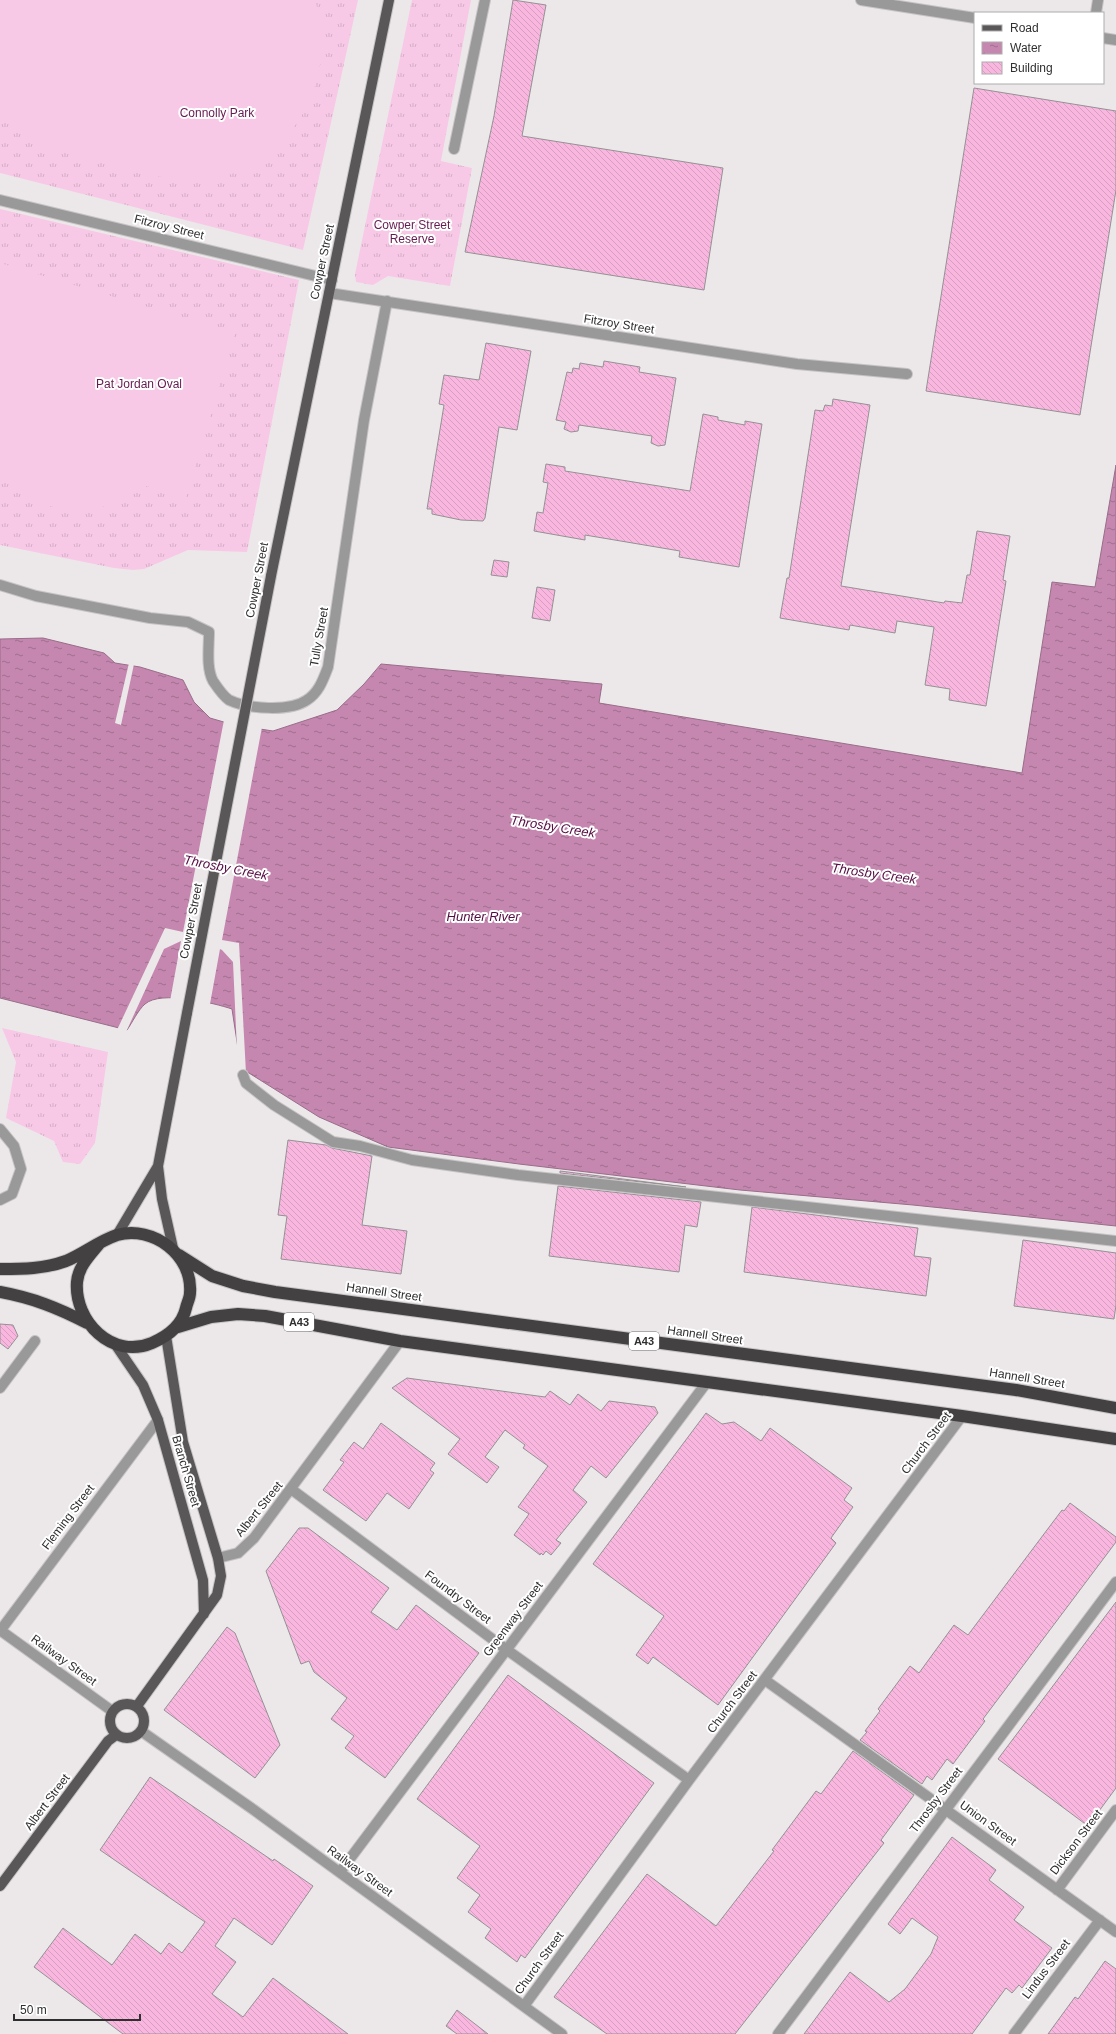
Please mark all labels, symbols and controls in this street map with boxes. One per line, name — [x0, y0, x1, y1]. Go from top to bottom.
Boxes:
legend — [974, 12, 1104, 84]
text: Road — [1010, 21, 1039, 35]
text: Water — [1010, 41, 1042, 55]
text: Building — [1010, 61, 1053, 75]
park label: Connolly Park — [180, 106, 255, 120]
street label: Fitzroy Street — [133, 212, 206, 243]
park label: Cowper Street Reserve — [374, 218, 451, 246]
street label: Cowper Street — [307, 222, 337, 301]
street label: Fitzroy Street — [583, 312, 656, 337]
park label: Pat Jordan Oval — [96, 377, 182, 391]
street label: Cowper Street — [243, 540, 271, 619]
street label: Tully Street — [307, 605, 331, 668]
water label: Throsby Creek — [510, 812, 598, 841]
water label: Throsby Creek — [183, 852, 271, 883]
water label: Throsby Creek — [831, 860, 919, 887]
street label: Cowper Street — [177, 881, 205, 960]
water label: Hunter River — [447, 909, 520, 924]
street label: Hannell Street — [345, 1280, 423, 1304]
road number: A43 — [284, 1313, 314, 1331]
street label: Hannell Street — [666, 1323, 744, 1347]
road number: A43 — [629, 1332, 659, 1350]
street label: Hannell Street — [988, 1365, 1066, 1391]
street label: Church Street — [898, 1409, 954, 1477]
street label: Branch Street — [169, 1434, 203, 1509]
street label: Albert Street — [233, 1478, 286, 1539]
street label: Fleming Street — [39, 1481, 97, 1552]
street label: Foundry Street — [422, 1568, 494, 1627]
street label: Greenway Street — [480, 1578, 546, 1659]
street label: Railway Street — [29, 1632, 100, 1689]
street label: Church Street — [704, 1668, 760, 1736]
street label: Throsby Street — [907, 1764, 966, 1836]
street label: Albert Street — [21, 1771, 73, 1833]
street label: Union Street — [957, 1798, 1020, 1849]
street label: Dickson Street — [1047, 1806, 1105, 1877]
street label: Railway Street — [325, 1843, 396, 1900]
street label: Church Street — [512, 1928, 567, 1997]
street label: Lindus Street — [1019, 1936, 1073, 2001]
scale bar — [14, 1996, 140, 2022]
text: 50 m — [20, 2003, 47, 2017]

